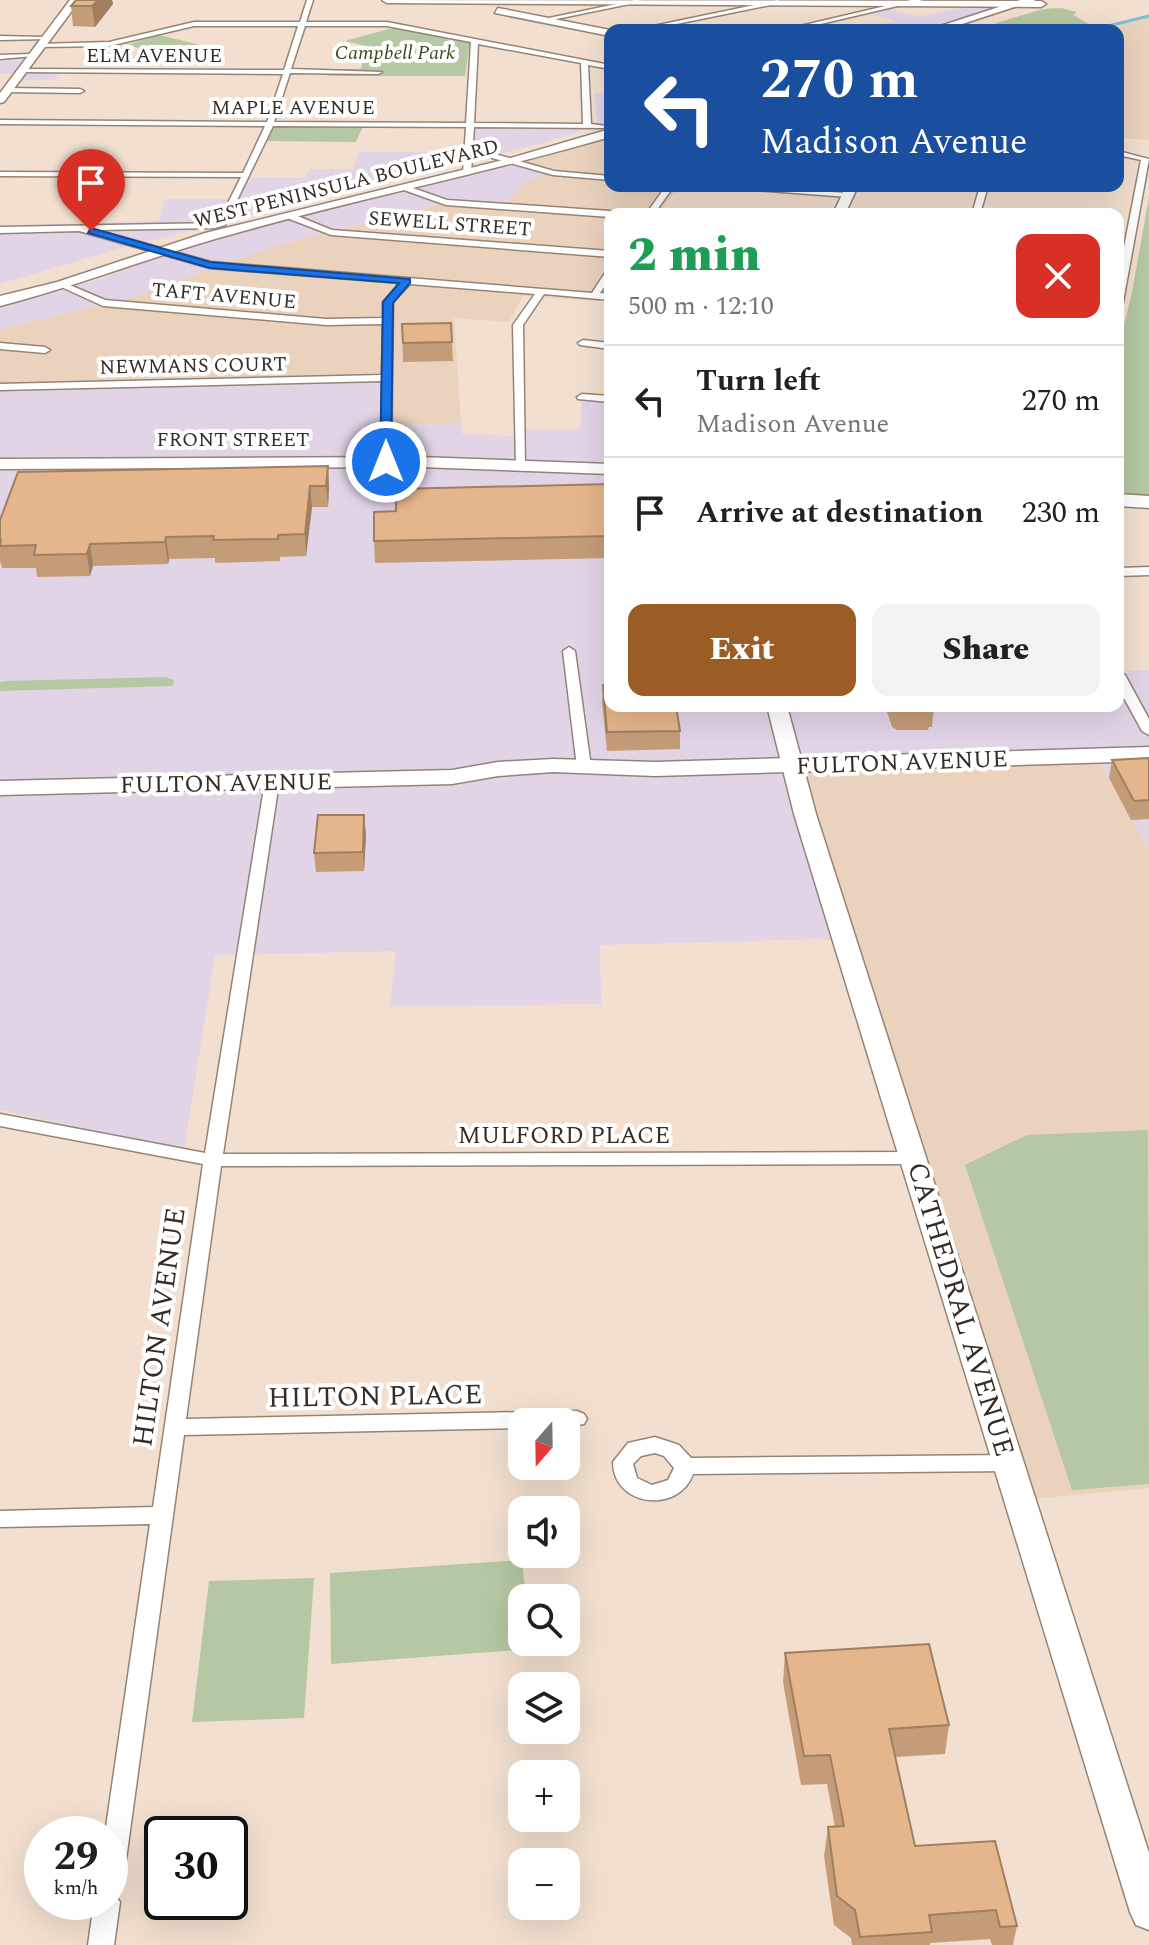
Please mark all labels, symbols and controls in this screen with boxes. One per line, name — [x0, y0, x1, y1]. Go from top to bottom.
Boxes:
park label: Campbell Park — [335, 38, 456, 68]
text: 270 m — [760, 38, 919, 123]
street label: ELM AVENUE — [86, 41, 222, 71]
icon: left — [628, 56, 732, 160]
street label: MAPLE AVENUE — [211, 93, 375, 123]
text: Madison Avenue — [760, 115, 1027, 170]
street label: WEST PENINSULA BOULEVARD — [190, 131, 502, 236]
pin — [57, 149, 125, 231]
icon: arrive — [69, 161, 113, 205]
street label: SEWELL STREET — [367, 203, 532, 245]
text: 2 min — [628, 219, 761, 292]
button: close — [1016, 234, 1100, 318]
street label: TAFT AVENUE — [151, 275, 297, 317]
text: 500 m · 12:10 — [628, 286, 774, 326]
street label: NEWMANS COURT — [99, 349, 287, 383]
text: Turn left — [696, 358, 821, 404]
text: 270 m — [1022, 378, 1100, 424]
icon: left — [628, 379, 672, 423]
text: Madison Avenue — [696, 404, 889, 444]
position arrow — [344, 420, 428, 504]
street label: FRONT STREET — [157, 425, 309, 455]
text: Arrive at destination — [696, 490, 983, 536]
text: 230 m — [1022, 490, 1100, 536]
icon: arrive — [628, 491, 672, 535]
button: Exit — [628, 604, 856, 696]
button: Share — [872, 604, 1100, 696]
street label: FULTON AVENUE — [795, 741, 1009, 785]
street label: FULTON AVENUE — [120, 764, 332, 804]
street label: MULFORD PLACE — [458, 1118, 670, 1154]
street label: CATHEDRAL AVENUE — [895, 1157, 1026, 1462]
street label: HILTON AVENUE — [121, 1205, 198, 1450]
street label: HILTON PLACE — [267, 1373, 483, 1420]
north arrow — [508, 1408, 580, 1480]
map controls — [508, 1408, 580, 1920]
button: sound — [508, 1496, 580, 1568]
button: search — [508, 1584, 580, 1656]
button: layers — [508, 1672, 580, 1744]
button: + — [508, 1760, 580, 1832]
speed limit sign: 30 — [144, 1816, 248, 1920]
text: 29 — [54, 1827, 98, 1888]
button: − — [508, 1848, 580, 1920]
text: km/h — [54, 1873, 99, 1903]

